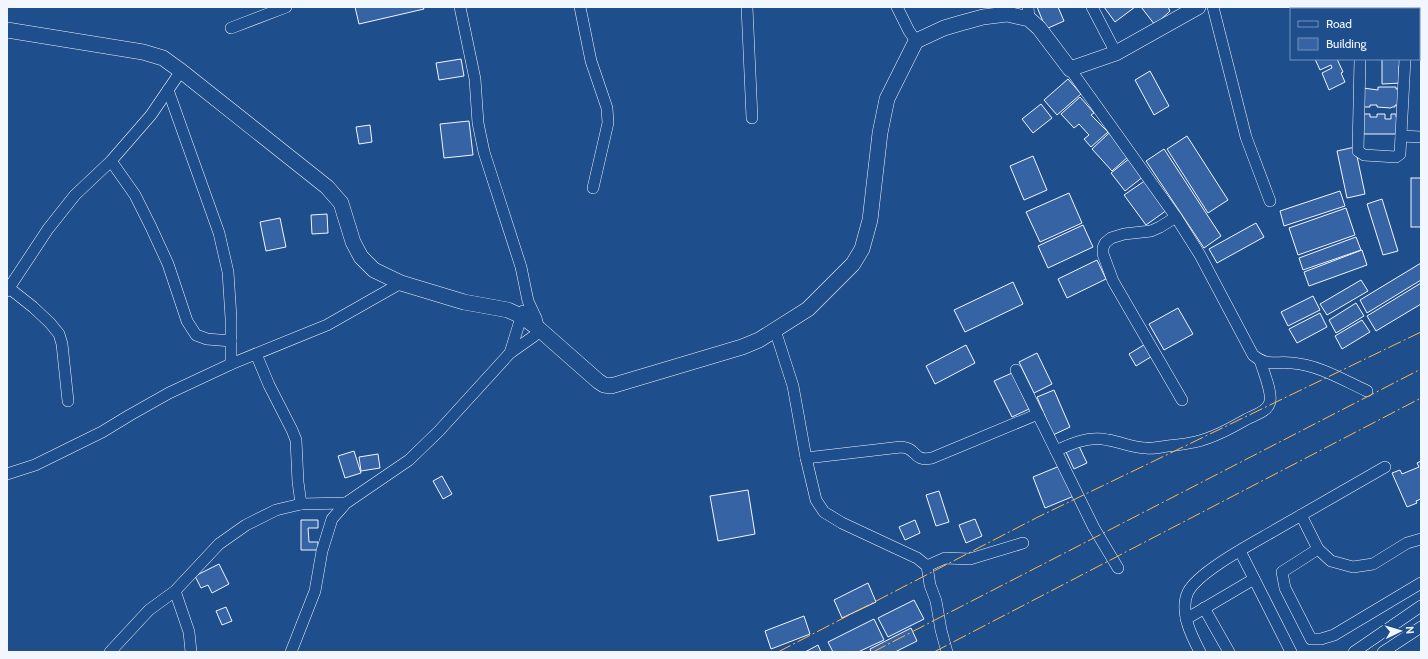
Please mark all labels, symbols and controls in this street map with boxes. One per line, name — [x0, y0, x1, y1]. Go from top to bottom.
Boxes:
legend — [1290, 8, 1420, 60]
text: Road — [1326, 16, 1352, 31]
text: Building — [1326, 36, 1368, 51]
north arrow — [1380, 611, 1420, 651]
text: N — [1403, 626, 1417, 635]

